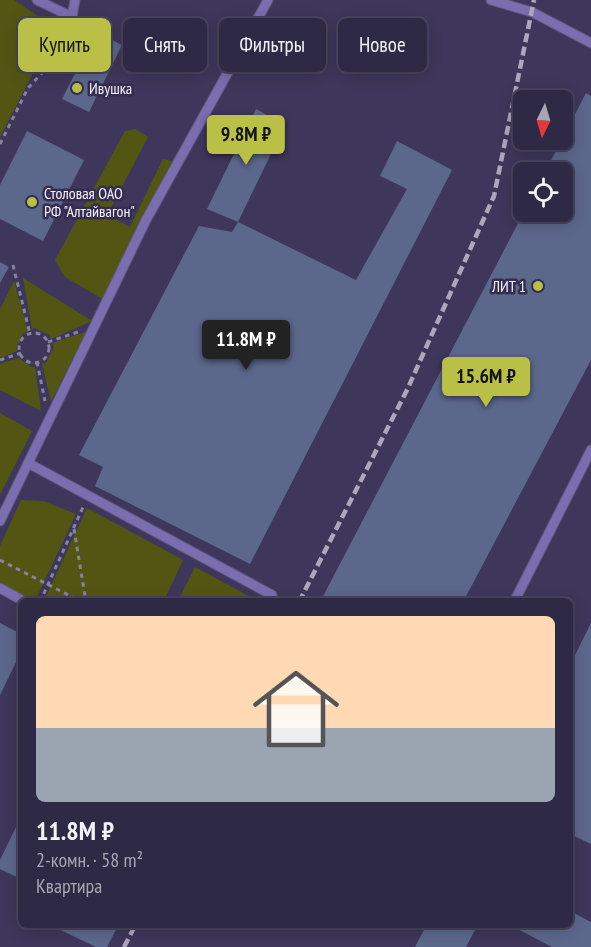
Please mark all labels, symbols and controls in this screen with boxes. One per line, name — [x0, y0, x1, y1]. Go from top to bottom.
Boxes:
chip: Купить — [18, 18, 111, 72]
chip: Снять — [123, 18, 207, 72]
chip: Фильтры — [219, 18, 326, 72]
chip: Новое — [338, 18, 427, 72]
place label: Ивушка — [89, 78, 132, 98]
marker: Ивушка — [70, 81, 84, 95]
north arrow — [513, 90, 573, 150]
map controls — [513, 90, 573, 222]
pin: 9.8M ₽ — [197, 115, 295, 166]
text: 9.8M ₽ — [221, 121, 271, 147]
button: locate — [513, 162, 573, 222]
place label: Столовая ОАО РФ "Алтайвагон" — [44, 183, 135, 221]
marker: Столовая ОАО РФ "Алтайвагон" — [25, 195, 39, 209]
place label: ЛИТ 1 — [491, 276, 526, 296]
marker: ЛИТ 1 — [531, 279, 545, 293]
pin: 11.8M ₽ — [191, 320, 301, 371]
text: 11.8M ₽ — [216, 326, 276, 352]
pin: 15.6M ₽ — [431, 357, 541, 408]
text: 15.6M ₽ — [456, 363, 516, 389]
icon: home — [242, 655, 350, 763]
text: 11.8M ₽ — [36, 814, 114, 847]
text: 2-комн. · 58 m² — [36, 847, 143, 873]
text: Квартира — [36, 873, 102, 899]

